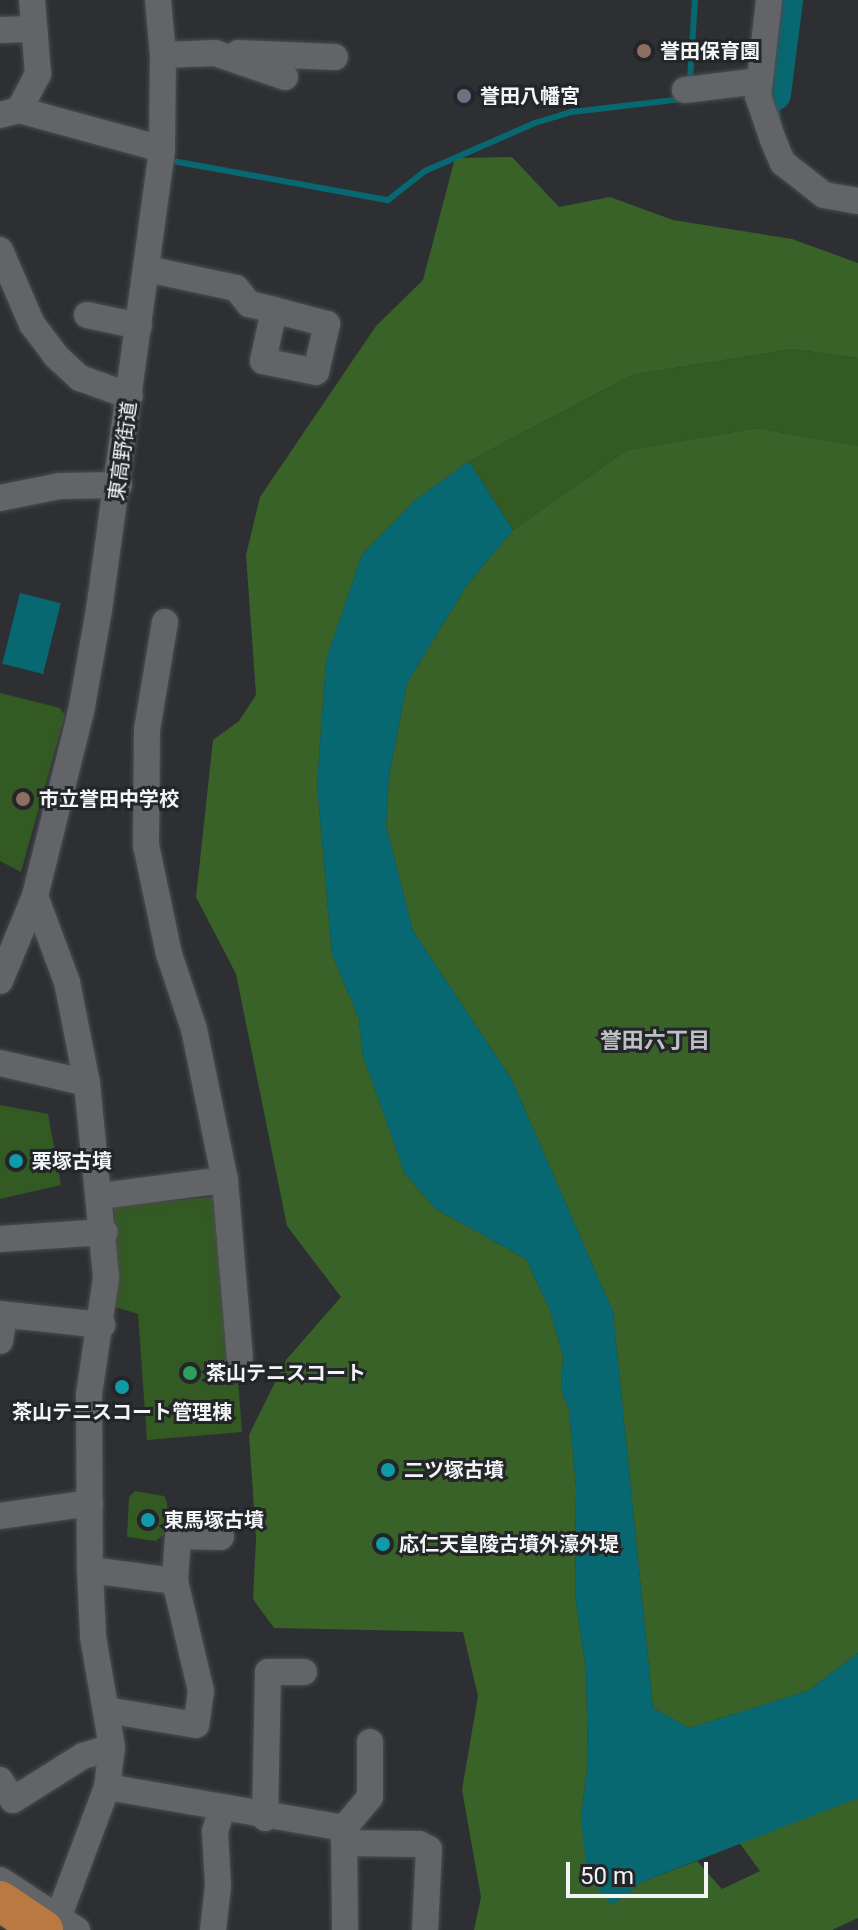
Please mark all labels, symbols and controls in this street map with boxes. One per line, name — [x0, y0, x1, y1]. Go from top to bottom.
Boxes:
place label: 誉田保育園 — [660, 39, 760, 63]
marker: 誉田保育園 — [635, 42, 653, 60]
place label: 誉田八幡宮 — [480, 84, 580, 108]
marker: 誉田八幡宮 — [455, 87, 473, 105]
street label: 東高野街道 — [104, 400, 142, 502]
place label: 市立誉田中学校 — [39, 787, 179, 811]
marker: 市立誉田中学校 — [14, 790, 32, 808]
district label: 誉田六丁目 — [600, 1028, 710, 1054]
place label: 栗塚古墳 — [32, 1149, 112, 1173]
marker: 栗塚古墳 — [7, 1152, 25, 1170]
place label: 茶山テニスコート — [206, 1361, 366, 1385]
marker: 茶山テニスコート — [181, 1364, 199, 1382]
marker: 茶山テニスコート管理棟 — [113, 1378, 131, 1396]
place label: 茶山テニスコート管理棟 — [12, 1400, 232, 1424]
place label: 二ツ塚古墳 — [404, 1458, 504, 1482]
marker: 二ツ塚古墳 — [379, 1461, 397, 1479]
place label: 東馬塚古墳 — [164, 1508, 264, 1532]
marker: 東馬塚古墳 — [139, 1511, 157, 1529]
place label: 応仁天皇陵古墳外濠外堤 — [399, 1532, 619, 1556]
marker: 応仁天皇陵古墳外濠外堤 — [374, 1535, 392, 1553]
scale bar — [570, 1846, 712, 1896]
text: 50 m — [580, 1862, 634, 1890]

